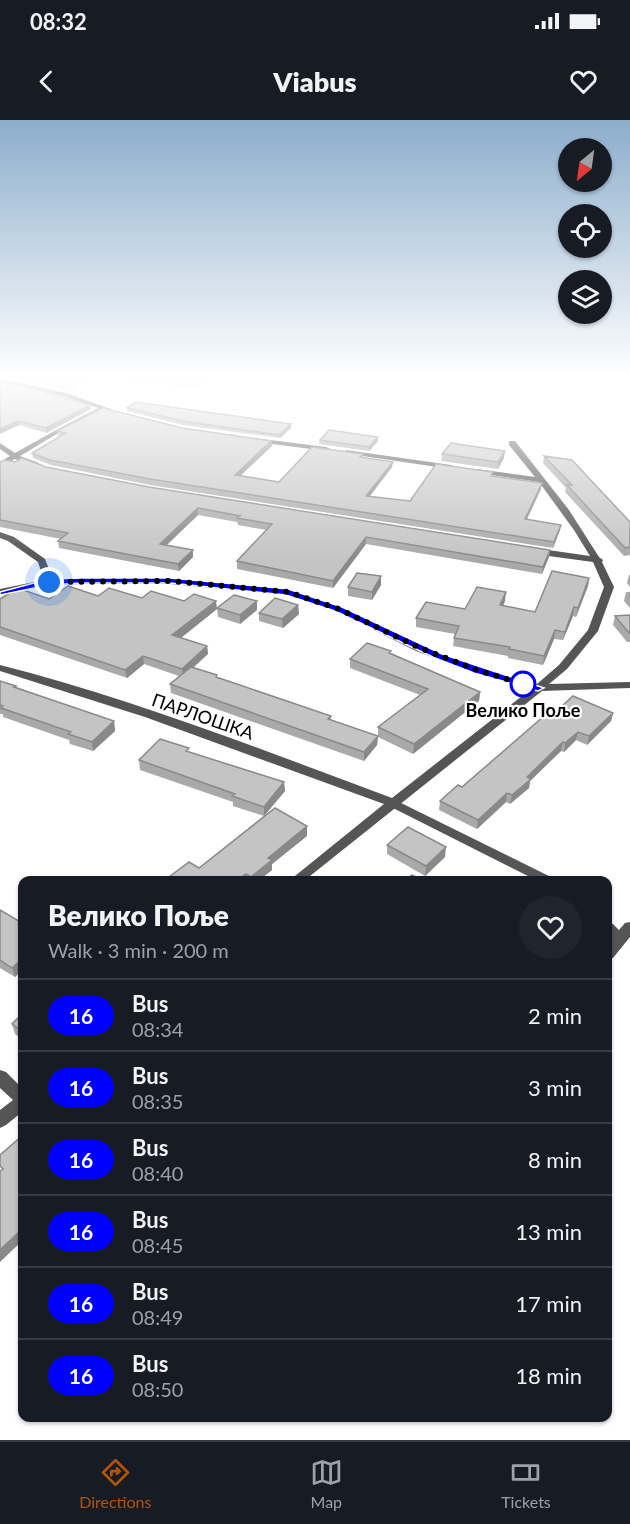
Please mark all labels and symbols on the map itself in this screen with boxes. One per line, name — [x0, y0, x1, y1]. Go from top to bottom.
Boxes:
north arrow — [558, 138, 612, 192]
your location — [34, 567, 64, 597]
marker: Велико Поље — [510, 671, 536, 697]
street label: ПАРЛОШКА — [149, 688, 258, 744]
place label: Велико Поље — [466, 699, 581, 721]

